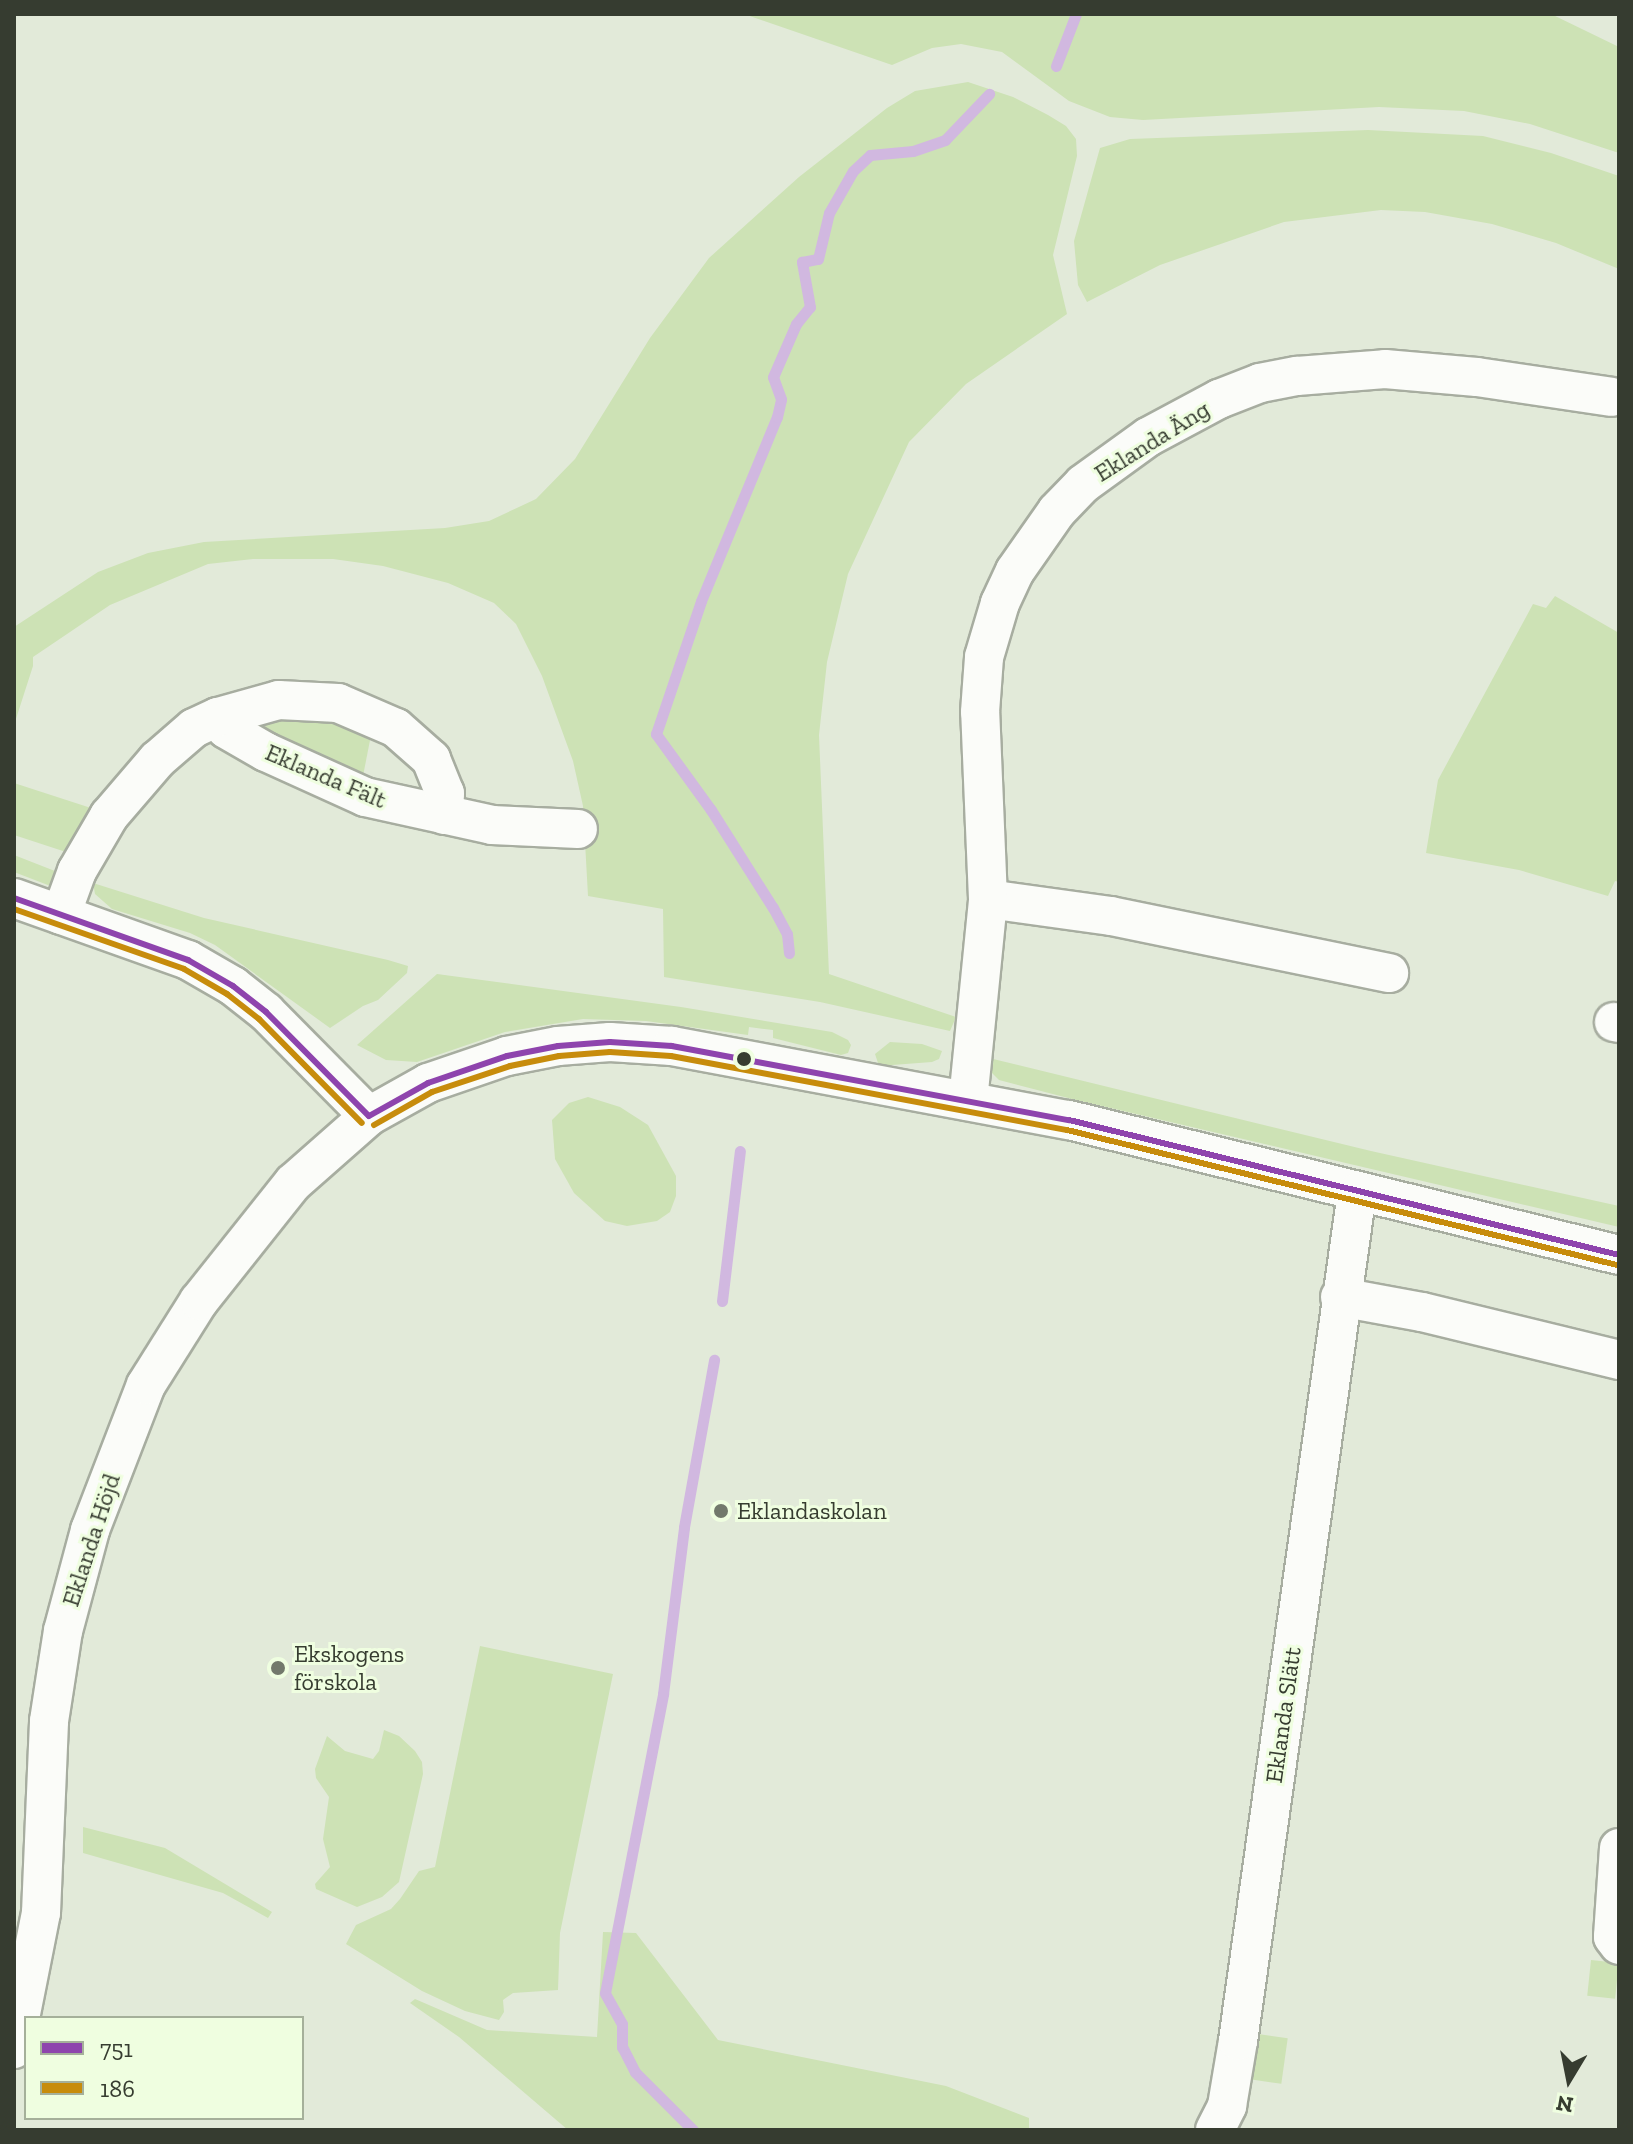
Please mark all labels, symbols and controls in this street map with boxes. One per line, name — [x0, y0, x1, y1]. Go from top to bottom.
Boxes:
street label: Eklanda Äng — [1089, 394, 1215, 488]
street label: Eklanda Fält — [261, 738, 391, 814]
unlabelled marker — [736, 1051, 752, 1067]
street label: Eklanda Höjd — [56, 1470, 126, 1610]
place label: Eklandaskolan — [737, 1497, 887, 1525]
marker: Eklandaskolan — [712, 1502, 730, 1520]
place label: Ekskogens förskola — [294, 1640, 404, 1696]
street label: Eklanda Slätt — [1259, 1645, 1307, 1785]
marker: Ekskogens förskola — [269, 1659, 287, 1677]
legend — [24, 2016, 304, 2120]
text: 751 — [100, 2034, 133, 2063]
north arrow — [1529, 2040, 1609, 2120]
text: 186 — [100, 2074, 135, 2103]
text: N — [1554, 2089, 1575, 2119]

